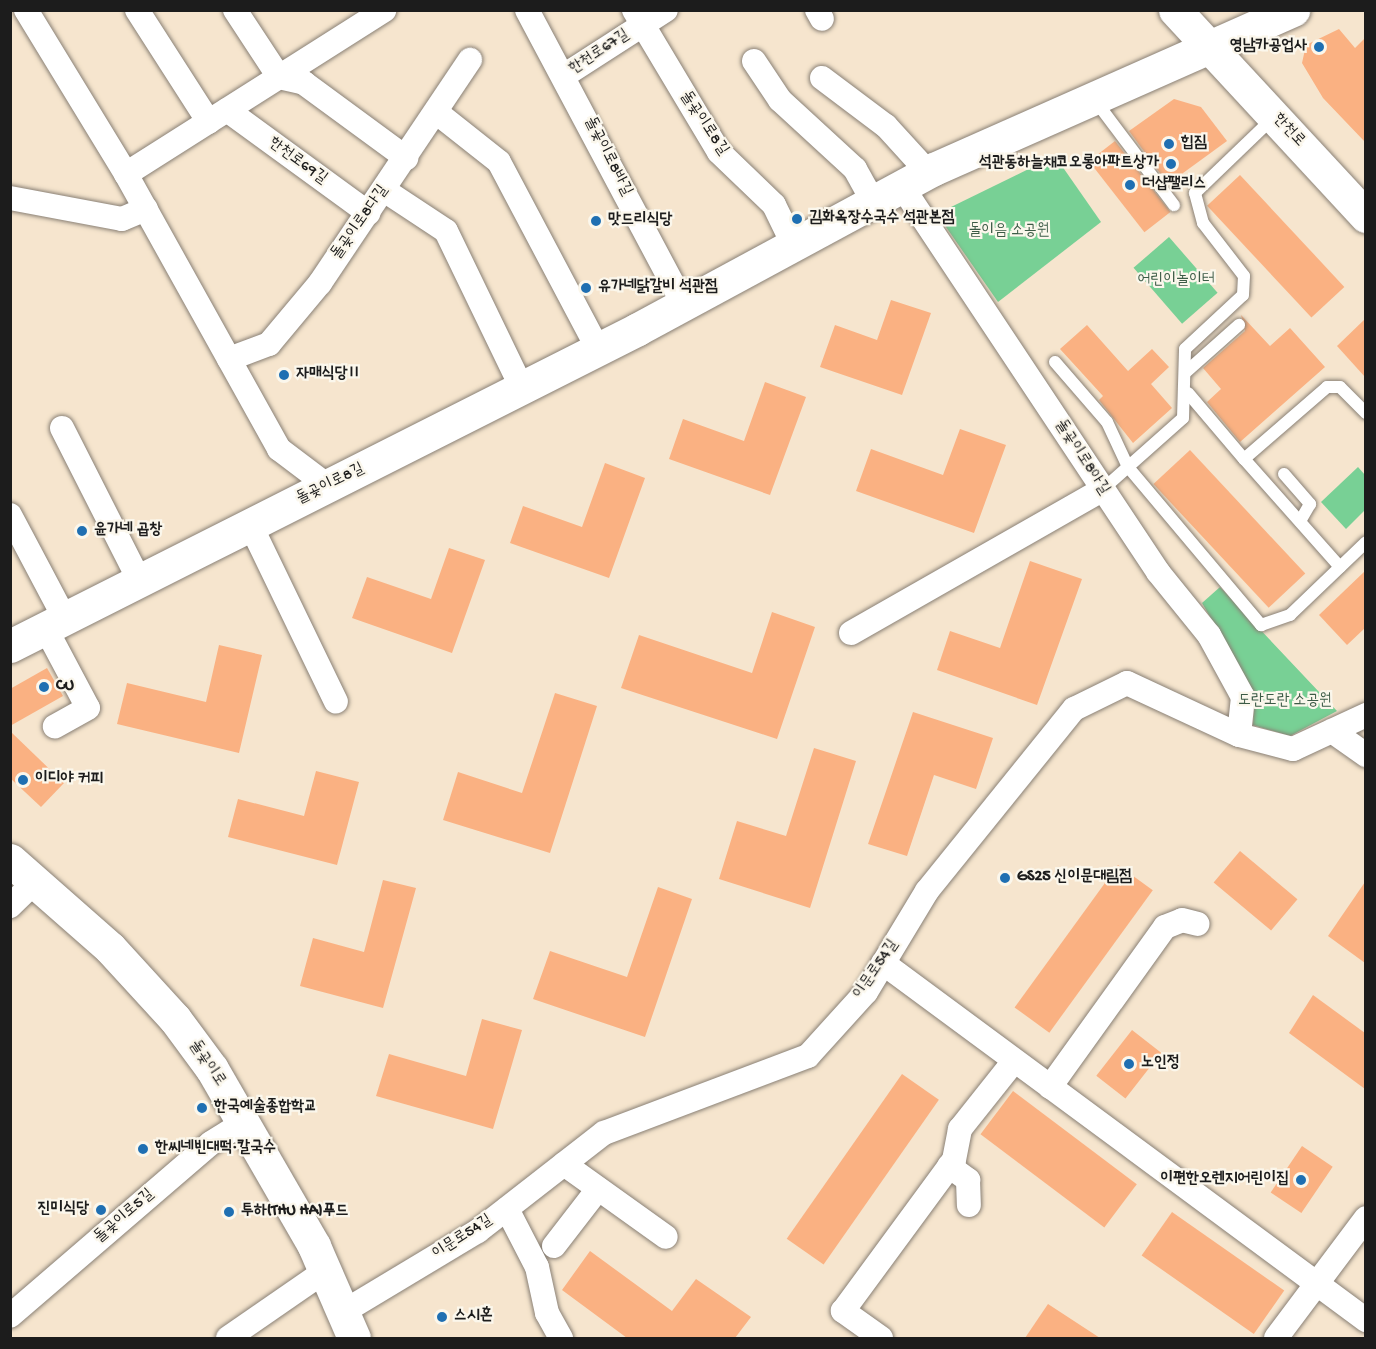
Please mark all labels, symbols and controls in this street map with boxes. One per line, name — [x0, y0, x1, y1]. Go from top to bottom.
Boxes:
street label: 한천로67길 — [566, 26, 634, 80]
place label: 영남카공업사 — [1230, 37, 1307, 57]
marker: 영남카공업사 — [1312, 40, 1326, 54]
street label: 돌곶이로8길 — [675, 88, 731, 160]
street label: 한천로 — [1268, 110, 1308, 152]
street label: 돌곶이로8바길 — [579, 114, 635, 200]
street label: 한천로69길 — [264, 134, 330, 190]
place label: 힙짐 — [1181, 134, 1207, 154]
marker: 힙짐 — [1162, 137, 1176, 151]
place label: 석관동하늘채코오롱아파트상가 — [979, 154, 1159, 174]
marker: 석관동하늘채코오롱아파트상가 — [1164, 157, 1178, 171]
place label: 더샵팰리스 — [1142, 175, 1206, 195]
marker: 더샵팰리스 — [1123, 178, 1137, 192]
street label: 돌곶이로8다길 — [328, 182, 394, 264]
place label: 김화옥장수국수 석관본점 — [809, 209, 954, 229]
place label: 맛드리식당 — [608, 211, 672, 231]
marker: 김화옥장수국수 석관본점 — [790, 212, 804, 226]
marker: 맛드리식당 — [589, 214, 603, 228]
park label: 돌이음 소공원 — [968, 222, 1050, 242]
park label: 어린이놀이터 — [1137, 271, 1215, 291]
place label: 유가네닭갈비 석관점 — [598, 278, 718, 298]
marker: 유가네닭갈비 석관점 — [579, 281, 593, 295]
place label: 자매식당Ⅱ — [296, 365, 360, 385]
marker: 자매식당Ⅱ — [277, 368, 291, 382]
street label: 돌곶이로8아길 — [1050, 417, 1112, 499]
street label: 돌곶이로8길 — [294, 460, 368, 510]
place label: 윤가네 곱창 — [94, 521, 162, 541]
marker: 윤가네 곱창 — [75, 524, 89, 538]
place label: CU — [56, 677, 74, 697]
marker: CU — [37, 680, 51, 694]
park label: 도란도란 소공원 — [1238, 692, 1332, 712]
place label: 이디야 커피 — [35, 770, 103, 790]
marker: 이디야 커피 — [16, 773, 30, 787]
place label: GS25 신이문대림점 — [1017, 868, 1132, 888]
marker: GS25 신이문대림점 — [998, 871, 1012, 885]
street label: 이문로54길 — [850, 937, 904, 1003]
street label: 돌곶이로 — [184, 1037, 228, 1091]
place label: 노인정 — [1141, 1054, 1180, 1074]
marker: 노인정 — [1122, 1057, 1136, 1071]
place label: 한국예술종합학교 — [214, 1098, 317, 1118]
marker: 한국예술종합학교 — [195, 1101, 209, 1115]
place label: 한씨네빈대떡·칼국수 — [155, 1139, 276, 1159]
marker: 한씨네빈대떡·칼국수 — [136, 1142, 150, 1156]
place label: 이편한오렌지어린이집 — [1160, 1170, 1289, 1190]
marker: 이편한오렌지어린이집 — [1294, 1173, 1308, 1187]
street label: 돌곶이로5길 — [91, 1186, 159, 1248]
place label: 진미식당 — [38, 1200, 89, 1220]
place label: 투하(THU HA)푸드 — [241, 1202, 348, 1222]
marker: 진미식당 — [94, 1203, 108, 1217]
marker: 투하(THU HA)푸드 — [222, 1205, 236, 1219]
street label: 이문로54길 — [429, 1212, 497, 1264]
place label: 스시혼 — [454, 1307, 493, 1327]
marker: 스시혼 — [435, 1310, 449, 1324]

